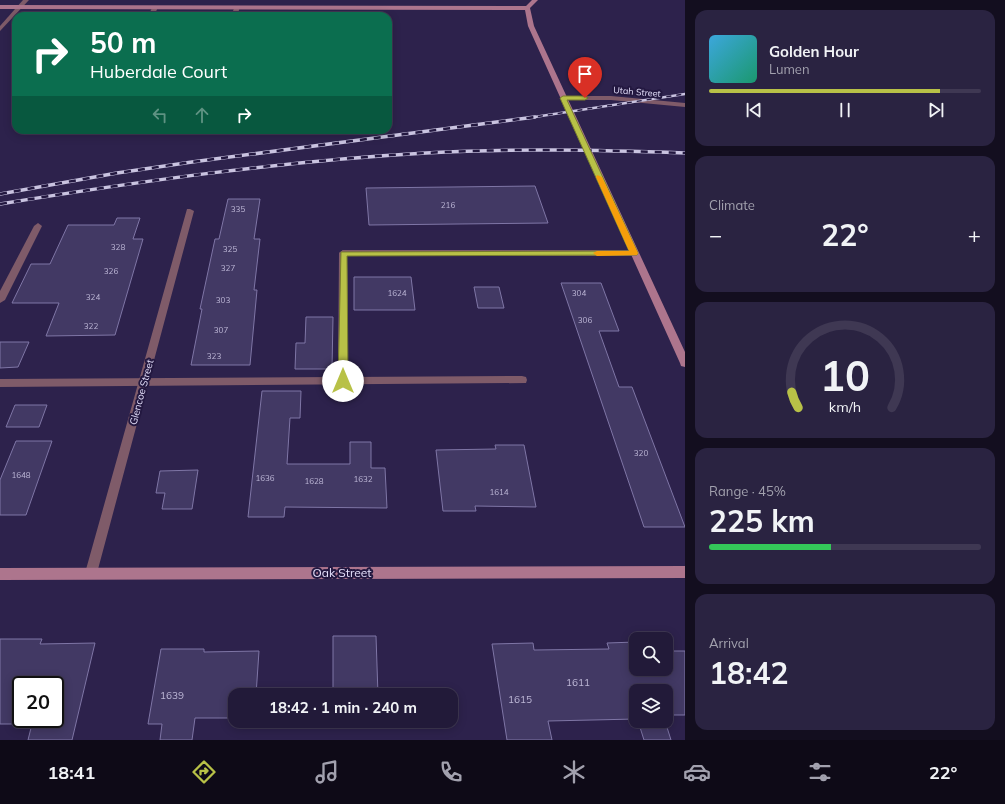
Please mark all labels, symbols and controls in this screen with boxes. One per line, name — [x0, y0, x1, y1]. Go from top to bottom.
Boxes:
text: 50 m — [90, 25, 156, 60]
icon: right — [24, 28, 76, 80]
text: Golden Hour — [769, 42, 859, 61]
pin — [568, 57, 602, 98]
text: Huberdale Court — [90, 60, 227, 83]
text: Lumen — [769, 61, 810, 77]
icon: arrive — [574, 63, 596, 85]
street label: Utah Street — [613, 84, 661, 99]
icon: previous — [743, 99, 765, 121]
icon: pause — [834, 99, 856, 121]
icon: next — [925, 99, 947, 121]
icon: left — [149, 104, 171, 126]
icon: ahead — [191, 104, 213, 126]
icon: right — [233, 104, 255, 126]
text: Climate — [709, 197, 755, 213]
house number: 216 — [441, 200, 455, 210]
house number: 335 — [231, 204, 245, 214]
text: 22° — [821, 216, 869, 254]
text: − — [709, 221, 722, 249]
text: + — [968, 221, 981, 249]
house number: 328 — [111, 242, 125, 252]
house number: 325 — [223, 244, 237, 254]
house number: 327 — [221, 263, 235, 273]
house number: 326 — [104, 266, 118, 276]
house number: 1624 — [387, 288, 407, 298]
house number: 304 — [572, 288, 586, 298]
house number: 324 — [86, 292, 100, 302]
house number: 303 — [216, 295, 230, 305]
house number: 306 — [578, 315, 592, 325]
house number: 322 — [84, 321, 98, 331]
house number: 307 — [214, 325, 228, 335]
text: 10 — [820, 349, 870, 401]
house number: 323 — [207, 351, 221, 361]
street label: Glencoe Street — [126, 357, 157, 426]
position arrow — [322, 360, 364, 402]
text: km/h — [829, 398, 861, 416]
house number: 320 — [634, 448, 648, 458]
house number: 1648 — [11, 470, 31, 480]
house number: 1636 — [255, 473, 275, 483]
house number: 1632 — [353, 474, 373, 484]
house number: 1628 — [304, 476, 324, 486]
text: Range · 45% — [709, 483, 786, 499]
house number: 1614 — [489, 487, 509, 497]
text: 225 km — [709, 502, 815, 540]
street label: Oak Street — [313, 565, 371, 580]
map controls — [629, 632, 673, 728]
button: search — [629, 632, 673, 676]
text: Arrival — [709, 635, 749, 651]
text: 18:42 — [709, 654, 788, 692]
speed limit sign: 20 — [12, 676, 64, 728]
house number: 1611 — [566, 676, 590, 689]
button: layers — [629, 684, 673, 728]
house number: 1639 — [160, 689, 184, 702]
house number: 1615 — [508, 693, 532, 706]
text: 18:42 · 1 min · 240 m — [269, 698, 417, 717]
icon: directions — [190, 758, 218, 786]
icon: music — [313, 758, 341, 786]
icon: phone — [437, 758, 465, 786]
icon: climate — [560, 758, 588, 786]
icon: car — [683, 758, 711, 786]
icon: filters — [806, 758, 834, 786]
text: 18:41 — [48, 761, 95, 784]
text: 22° — [929, 761, 957, 784]

